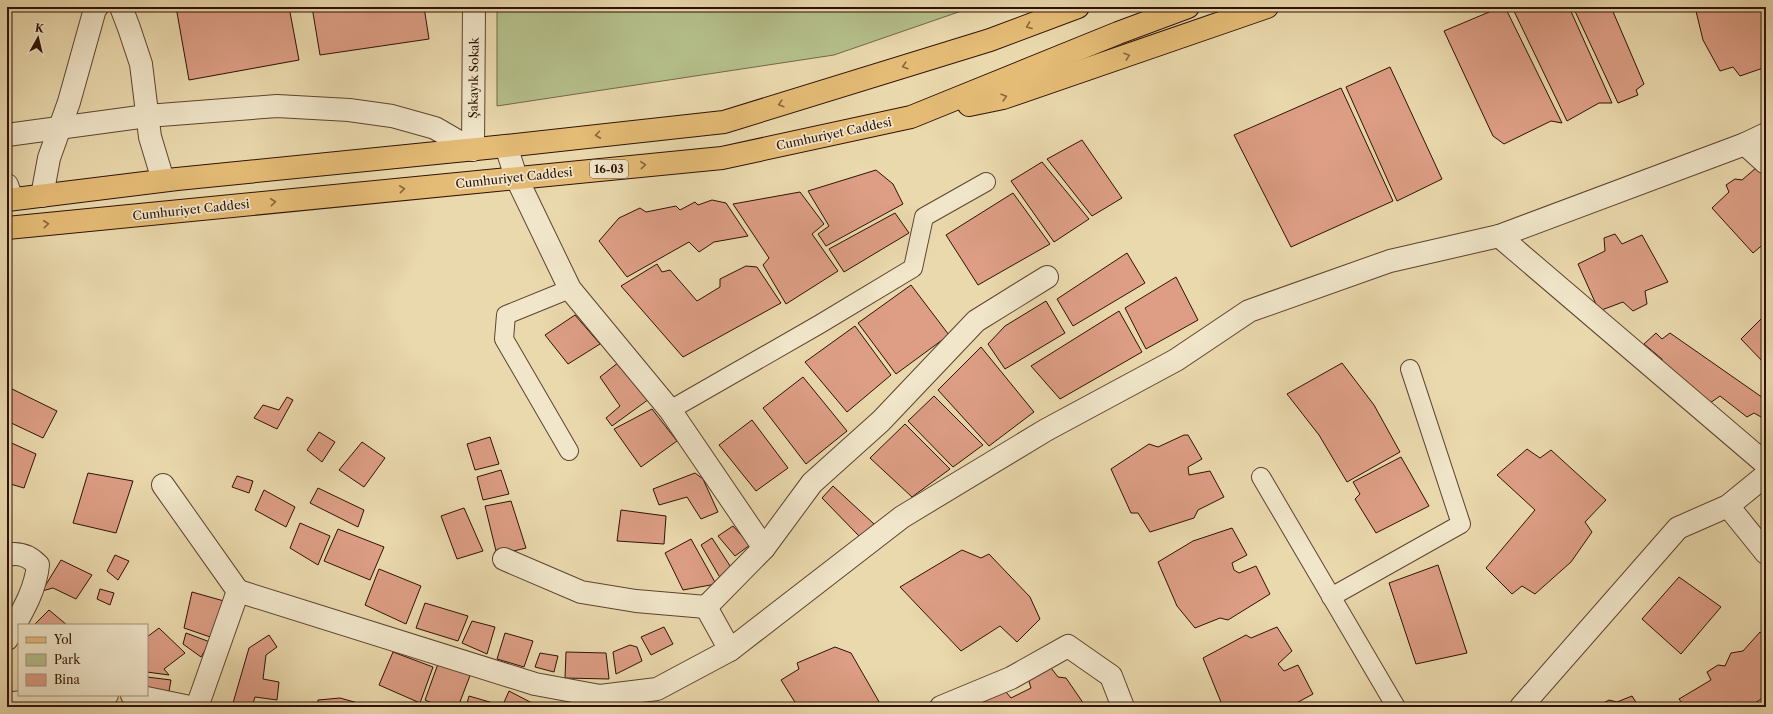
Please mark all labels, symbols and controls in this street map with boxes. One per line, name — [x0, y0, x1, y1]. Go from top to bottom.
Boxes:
north arrow — [18, 18, 58, 58]
text: K — [34, 21, 46, 36]
one-way arrow — [1025, 21, 1032, 29]
street label: Şakayık Sokak — [465, 36, 482, 119]
one-way arrow — [1123, 52, 1130, 60]
one-way arrow — [902, 61, 909, 70]
one-way arrow — [1000, 93, 1007, 102]
one-way arrow — [778, 100, 785, 108]
street label: Cumhuriyet Caddesi — [775, 114, 893, 153]
one-way arrow — [595, 130, 601, 139]
road number: 16-03 — [590, 160, 628, 178]
one-way arrow — [640, 161, 646, 170]
street label: Cumhuriyet Caddesi — [455, 164, 574, 191]
one-way arrow — [399, 184, 405, 193]
street label: Cumhuriyet Caddesi — [132, 196, 251, 223]
one-way arrow — [270, 197, 276, 206]
one-way arrow — [43, 220, 49, 229]
legend — [18, 624, 148, 696]
text: Yol — [53, 632, 72, 647]
text: Park — [54, 652, 81, 667]
text: Bina — [54, 672, 81, 687]

